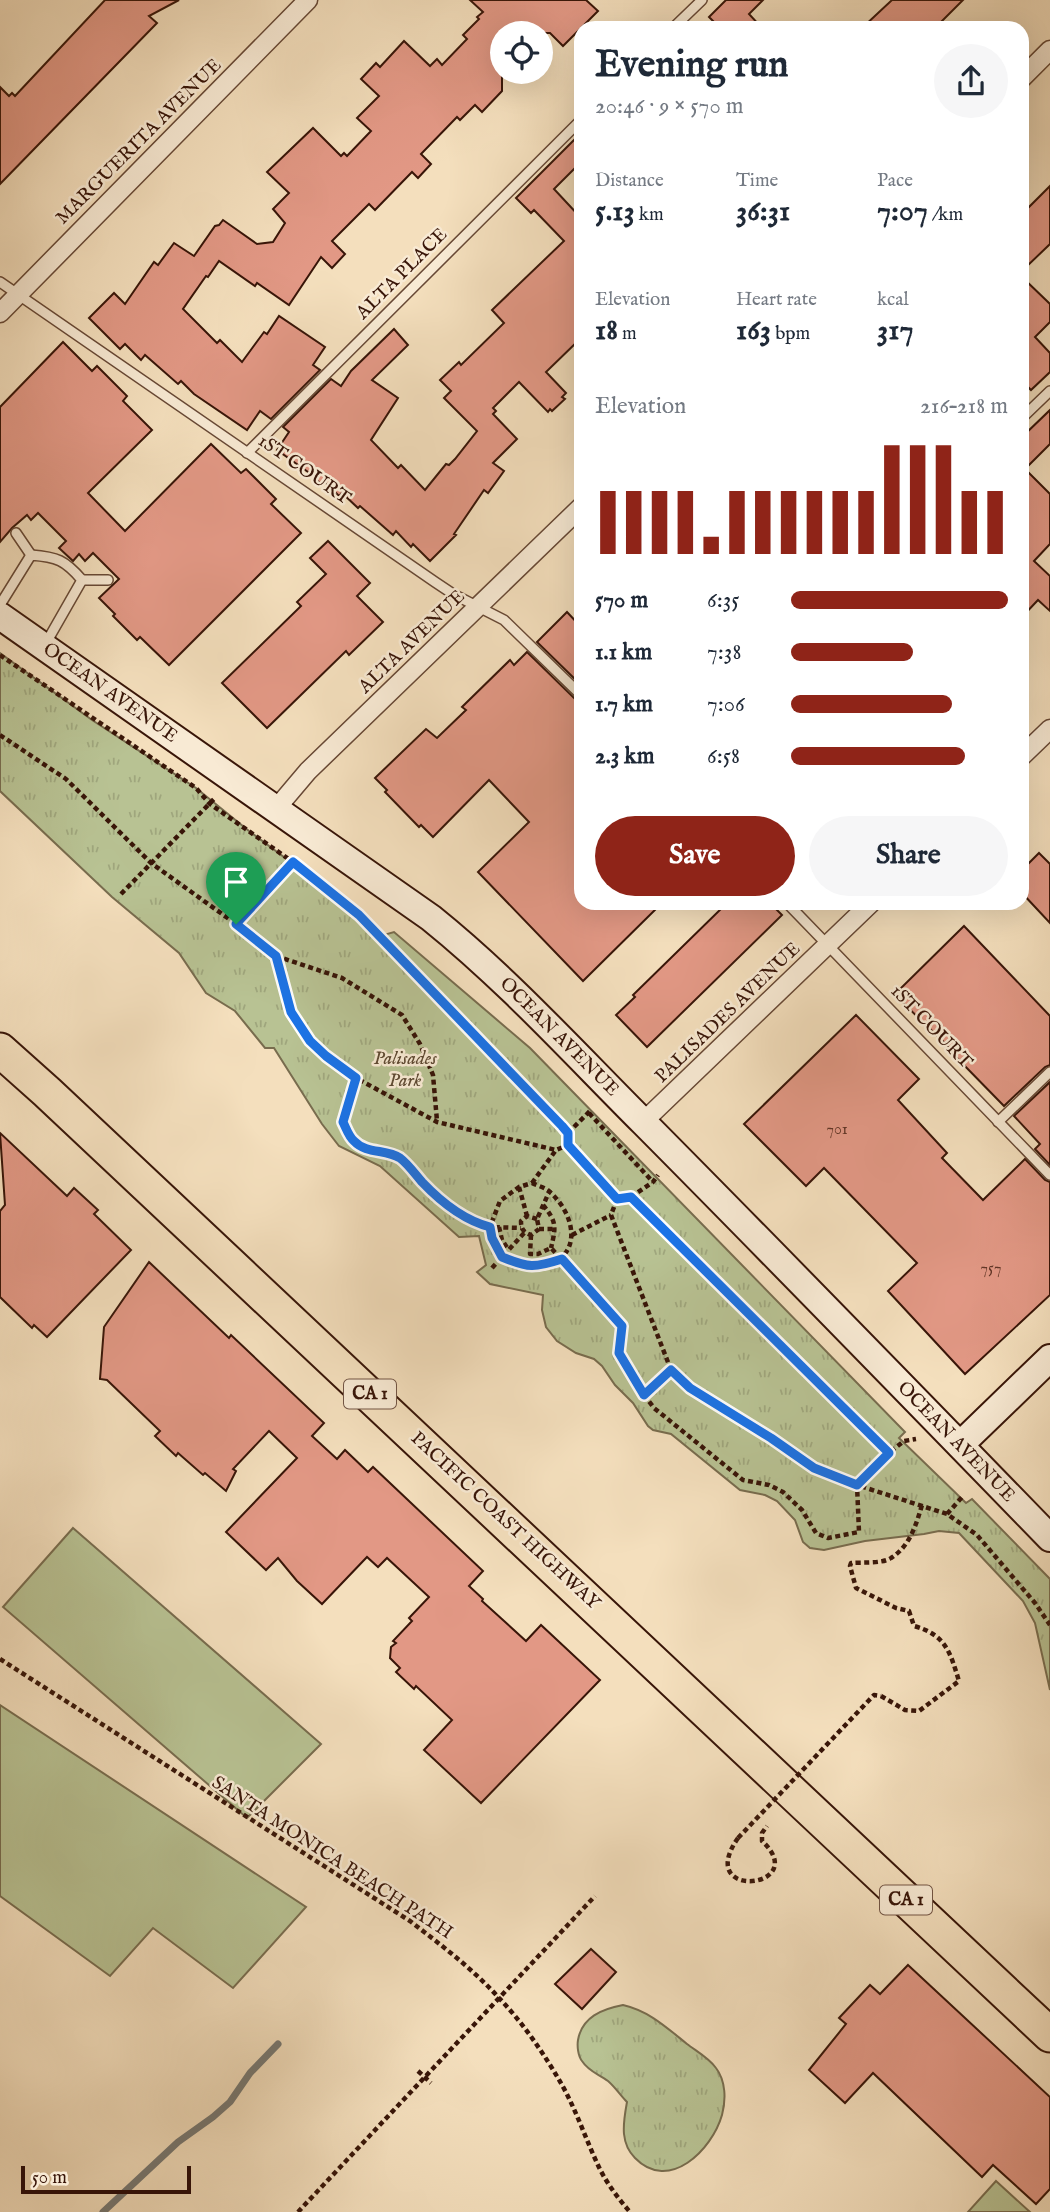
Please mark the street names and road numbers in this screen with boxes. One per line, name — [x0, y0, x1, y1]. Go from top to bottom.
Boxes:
street label: MARGUERITA AVENUE — [51, 54, 227, 230]
street label: ALTA PLACE — [350, 223, 453, 326]
street label: 1ST COURT — [253, 429, 355, 511]
street label: ALTA AVENUE — [353, 585, 470, 700]
street label: OCEAN AVENUE — [38, 638, 182, 748]
street label: PALISADES AVENUE — [650, 937, 806, 1089]
street label: OCEAN AVENUE — [494, 972, 624, 1102]
street label: 1ST COURT — [885, 980, 977, 1074]
street label: OCEAN AVENUE — [892, 1376, 1020, 1508]
road number: CA 1 — [344, 1380, 396, 1408]
street label: PACIFIC COAST HIGHWAY — [405, 1427, 606, 1616]
street label: SANTA MONICA BEACH PATH — [207, 1771, 457, 1945]
road number: CA 1 — [880, 1886, 932, 1914]

